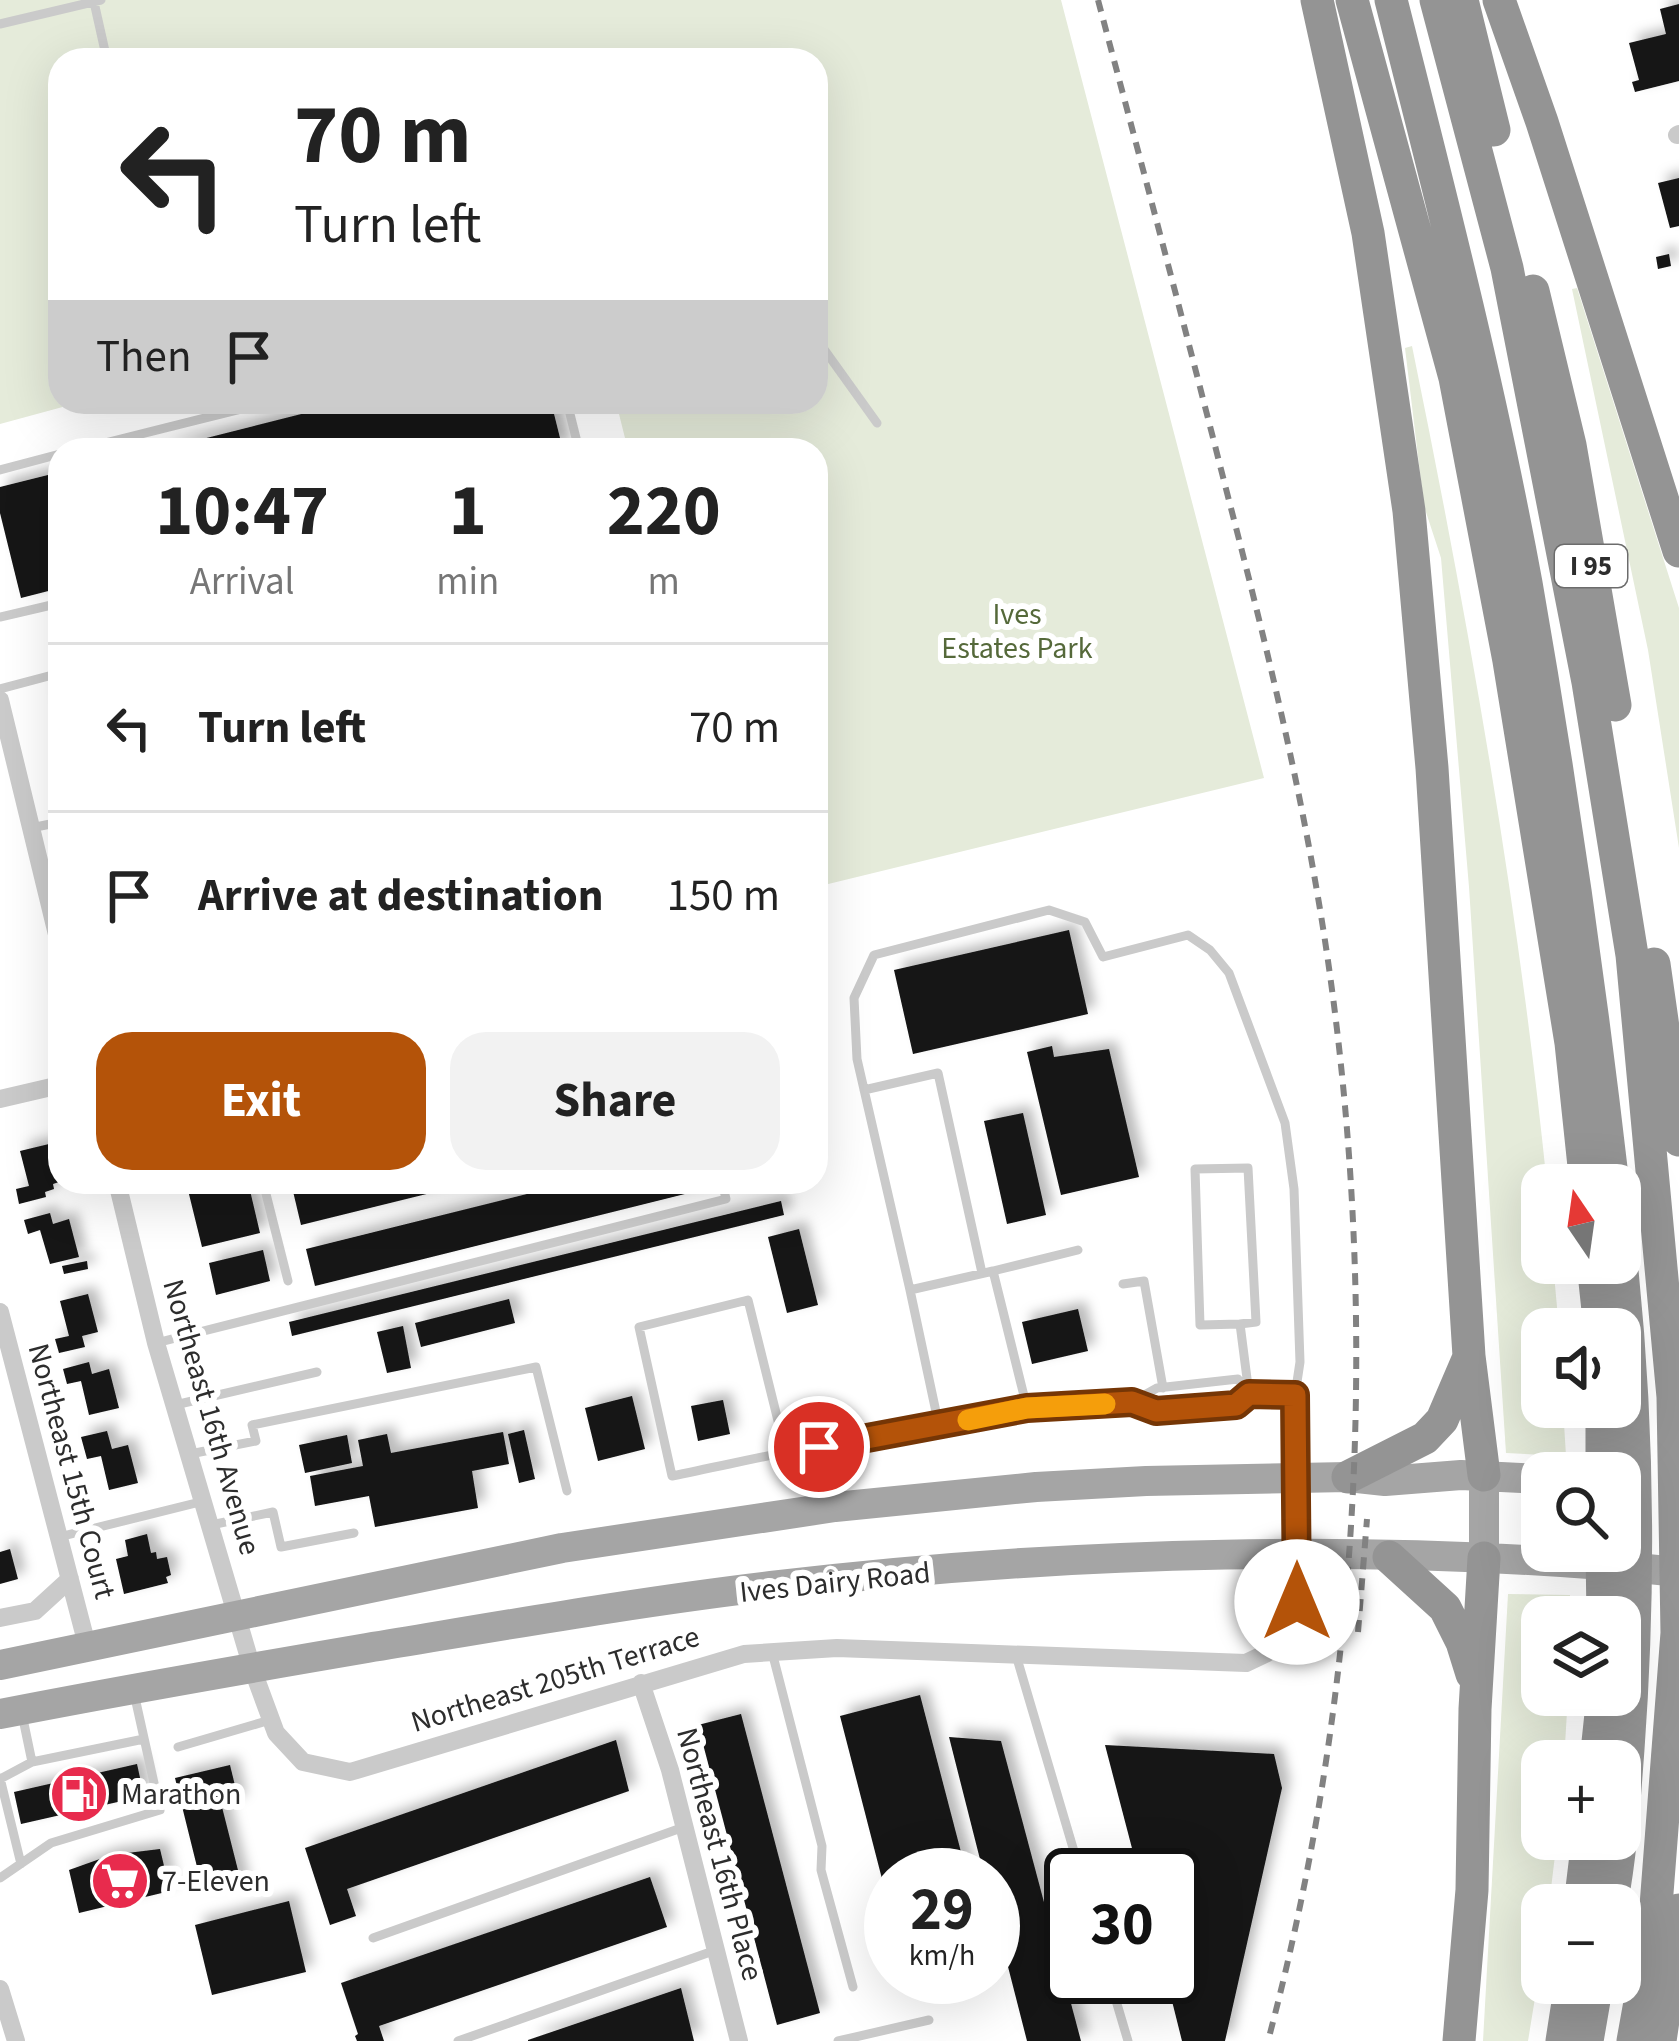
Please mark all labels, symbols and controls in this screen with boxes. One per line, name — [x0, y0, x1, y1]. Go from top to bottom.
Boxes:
text: 70 m — [294, 76, 472, 196]
icon: left — [96, 96, 252, 252]
text: Turn left — [294, 187, 481, 264]
icon: arrive — [216, 324, 282, 390]
text: Then — [96, 325, 192, 389]
text: 10:47 — [155, 460, 329, 563]
text: 1 — [449, 460, 487, 563]
text: 220 — [607, 460, 721, 563]
road number: I 95 — [1555, 545, 1627, 587]
text: Arrival — [190, 554, 295, 610]
text: min — [436, 554, 499, 610]
text: m — [648, 554, 680, 610]
park label: Ives Estates Park — [941, 593, 1093, 670]
icon: left — [96, 695, 162, 761]
text: Turn left — [198, 696, 366, 760]
text: 70 m — [689, 696, 780, 760]
icon: arrive — [96, 863, 162, 929]
text: Arrive at destination — [198, 864, 603, 928]
text: 150 m — [667, 864, 780, 928]
button: Exit — [96, 1032, 426, 1170]
button: Share — [450, 1032, 780, 1170]
north arrow — [1521, 1164, 1641, 1284]
map controls — [1521, 1164, 1641, 2004]
street label: Northeast 16th Avenue — [152, 1274, 271, 1560]
button: sound — [1521, 1308, 1641, 1428]
street label: Northeast 15th Court — [17, 1339, 126, 1604]
pin — [768, 1396, 870, 1498]
icon: arrive — [786, 1414, 852, 1480]
button: search — [1521, 1452, 1641, 1572]
position arrow — [1234, 1539, 1360, 1665]
street label: Ives Dairy Road — [737, 1551, 933, 1614]
button: layers — [1521, 1596, 1641, 1716]
street label: Northeast 205th Terrace — [406, 1615, 705, 1744]
street label: Northeast 16th Place — [665, 1723, 774, 1985]
button: + — [1521, 1740, 1641, 1860]
fuel station icon: Marathon — [48, 1763, 110, 1825]
place label: Marathon — [121, 1773, 241, 1816]
speed limit sign: 30 — [1044, 1848, 1200, 2004]
supermarket icon: 7-Eleven — [89, 1850, 151, 1912]
place label: 7-Eleven — [162, 1860, 270, 1903]
text: 29 — [910, 1868, 974, 1953]
button: − — [1521, 1884, 1641, 2004]
text: km/h — [909, 1934, 975, 1977]

